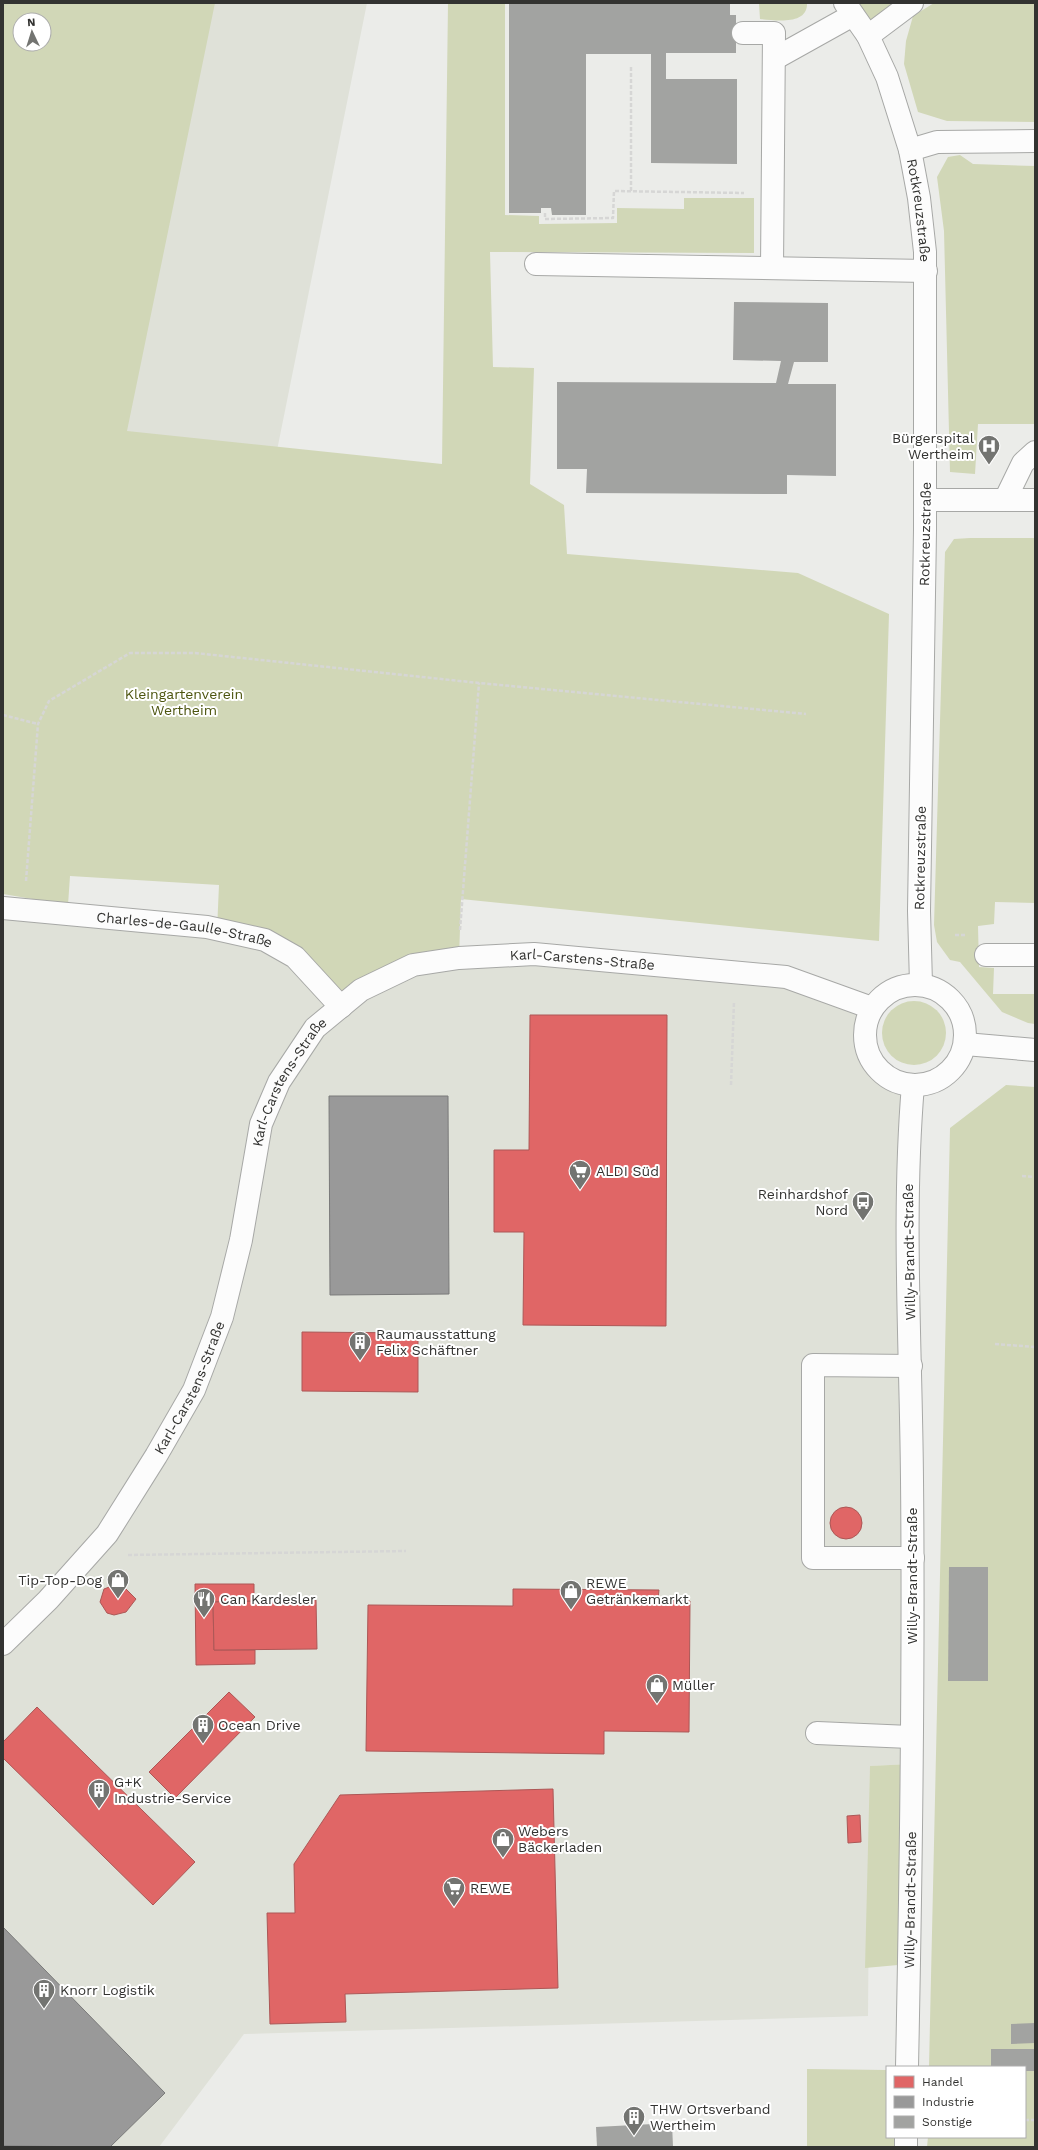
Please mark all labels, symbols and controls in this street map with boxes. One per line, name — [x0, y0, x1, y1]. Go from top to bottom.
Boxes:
north arrow — [12, 12, 52, 52]
text: N — [27, 16, 36, 29]
street label: Rotkreuzstraße — [904, 157, 933, 262]
place label: Bürgerspital Wertheim — [892, 430, 975, 462]
hospital icon: Bürgerspital Wertheim — [976, 433, 1002, 466]
street label: Rotkreuzstraße — [916, 482, 934, 586]
park label: Kleingartenverein Wertheim — [125, 686, 243, 718]
street label: Rotkreuzstraße — [911, 806, 929, 910]
street label: Charles-de-Gaulle-Straße — [96, 909, 276, 951]
street label: Karl-Carstens-Straße — [509, 946, 656, 973]
street label: Karl-Carstens-Straße — [249, 1014, 330, 1148]
supermarket icon: ALDI Süd — [567, 1158, 593, 1191]
place label: ALDI Süd — [596, 1163, 659, 1179]
street label: Willy-Brandt-Straße — [900, 1183, 918, 1321]
place label: Reinhardshof Nord — [758, 1186, 848, 1218]
bus stop icon: Reinhardshof Nord — [850, 1189, 876, 1222]
street label: Karl-Carstens-Straße — [151, 1319, 228, 1457]
place label: Raumausstattung Felix Schäftner — [376, 1326, 496, 1358]
building icon: Raumausstattung Felix Schäftner — [347, 1329, 373, 1362]
street label: Willy-Brandt-Straße — [904, 1508, 920, 1644]
shop icon: Tip-Top-Dog — [105, 1567, 131, 1600]
place label: Tip-Top-Dog — [18, 1572, 103, 1588]
place label: REWE Getränkemarkt — [586, 1575, 689, 1607]
shop icon: REWE Getränkemarkt — [558, 1578, 584, 1611]
restaurant icon: Can Kardesler — [191, 1586, 217, 1619]
place label: Can Kardesler — [220, 1591, 316, 1607]
shop icon: Müller — [644, 1672, 670, 1705]
place label: Müller — [672, 1677, 715, 1693]
building icon: Ocean Drive — [190, 1712, 216, 1745]
place label: Ocean Drive — [218, 1717, 301, 1733]
place label: G+K Industrie-Service — [114, 1774, 231, 1806]
building icon: G+K Industrie-Service — [86, 1777, 112, 1810]
place label: Webers Bäckerladen — [518, 1823, 602, 1855]
shop icon: Webers Bäckerladen — [490, 1826, 516, 1859]
street label: Willy-Brandt-Straße — [901, 1831, 919, 1969]
supermarket icon: REWE — [441, 1875, 467, 1908]
place label: REWE — [470, 1880, 511, 1896]
building icon: Knorr Logistik — [31, 1977, 57, 2010]
place label: Knorr Logistik — [60, 1982, 155, 1998]
legend — [886, 2066, 1026, 2138]
text: Handel — [922, 2075, 963, 2089]
text: Industrie — [922, 2095, 974, 2109]
place label: THW Ortsverband Wertheim — [650, 2101, 771, 2133]
building icon: THW Ortsverband Wertheim — [621, 2104, 647, 2137]
text: Sonstige — [922, 2115, 972, 2129]

